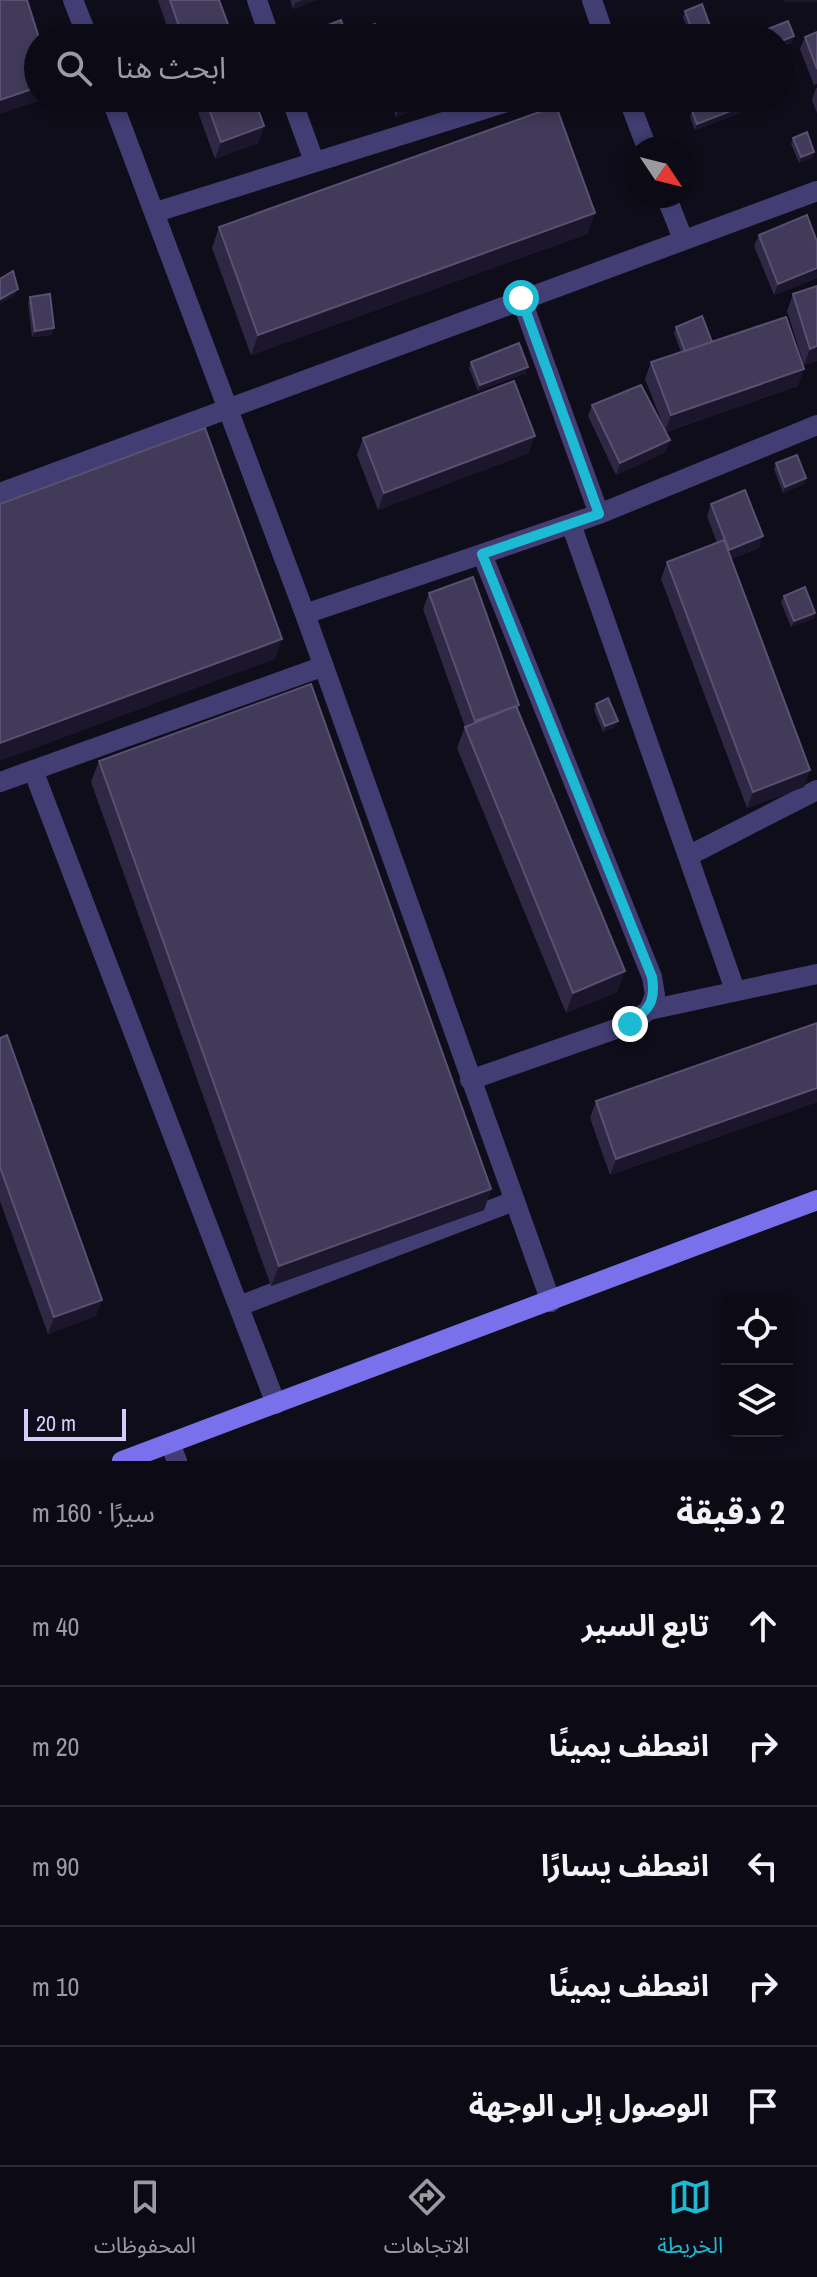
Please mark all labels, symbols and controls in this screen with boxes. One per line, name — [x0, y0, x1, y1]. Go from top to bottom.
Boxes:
search box — [24, 24, 793, 112]
icon: search — [52, 46, 96, 90]
text: ابحث هنا — [116, 47, 226, 87]
north arrow — [625, 136, 697, 208]
route start — [503, 280, 539, 316]
route end — [612, 1006, 648, 1042]
map controls — [721, 1293, 793, 1437]
button: locate — [721, 1293, 793, 1365]
button: layers — [721, 1365, 793, 1437]
scale bar — [24, 1405, 126, 1441]
text: 20 m — [36, 1408, 76, 1438]
text: 2 دقيقة — [676, 1489, 785, 1535]
text: سيرًا · 160 m — [32, 1495, 155, 1530]
icon: ahead — [741, 1604, 785, 1648]
text: تابع السير — [582, 1605, 709, 1645]
text: 40 m — [32, 1609, 79, 1644]
icon: right — [741, 1724, 785, 1768]
text: انعطف يمينًا — [549, 1725, 709, 1765]
text: 20 m — [32, 1729, 79, 1764]
icon: left — [741, 1844, 785, 1888]
text: انعطف يسارًا — [541, 1845, 709, 1885]
text: 90 m — [32, 1849, 79, 1884]
icon: right — [741, 1964, 785, 2008]
text: انعطف يمينًا — [549, 1965, 709, 2005]
text: 10 m — [32, 1969, 79, 2004]
icon: arrive — [741, 2084, 785, 2128]
text: الوصول إلى الوجهة — [469, 2085, 709, 2125]
tab: المحفوظات — [94, 2175, 196, 2269]
tab: الاتجاهات — [384, 2175, 470, 2269]
tab: الخريطة — [657, 2175, 723, 2269]

